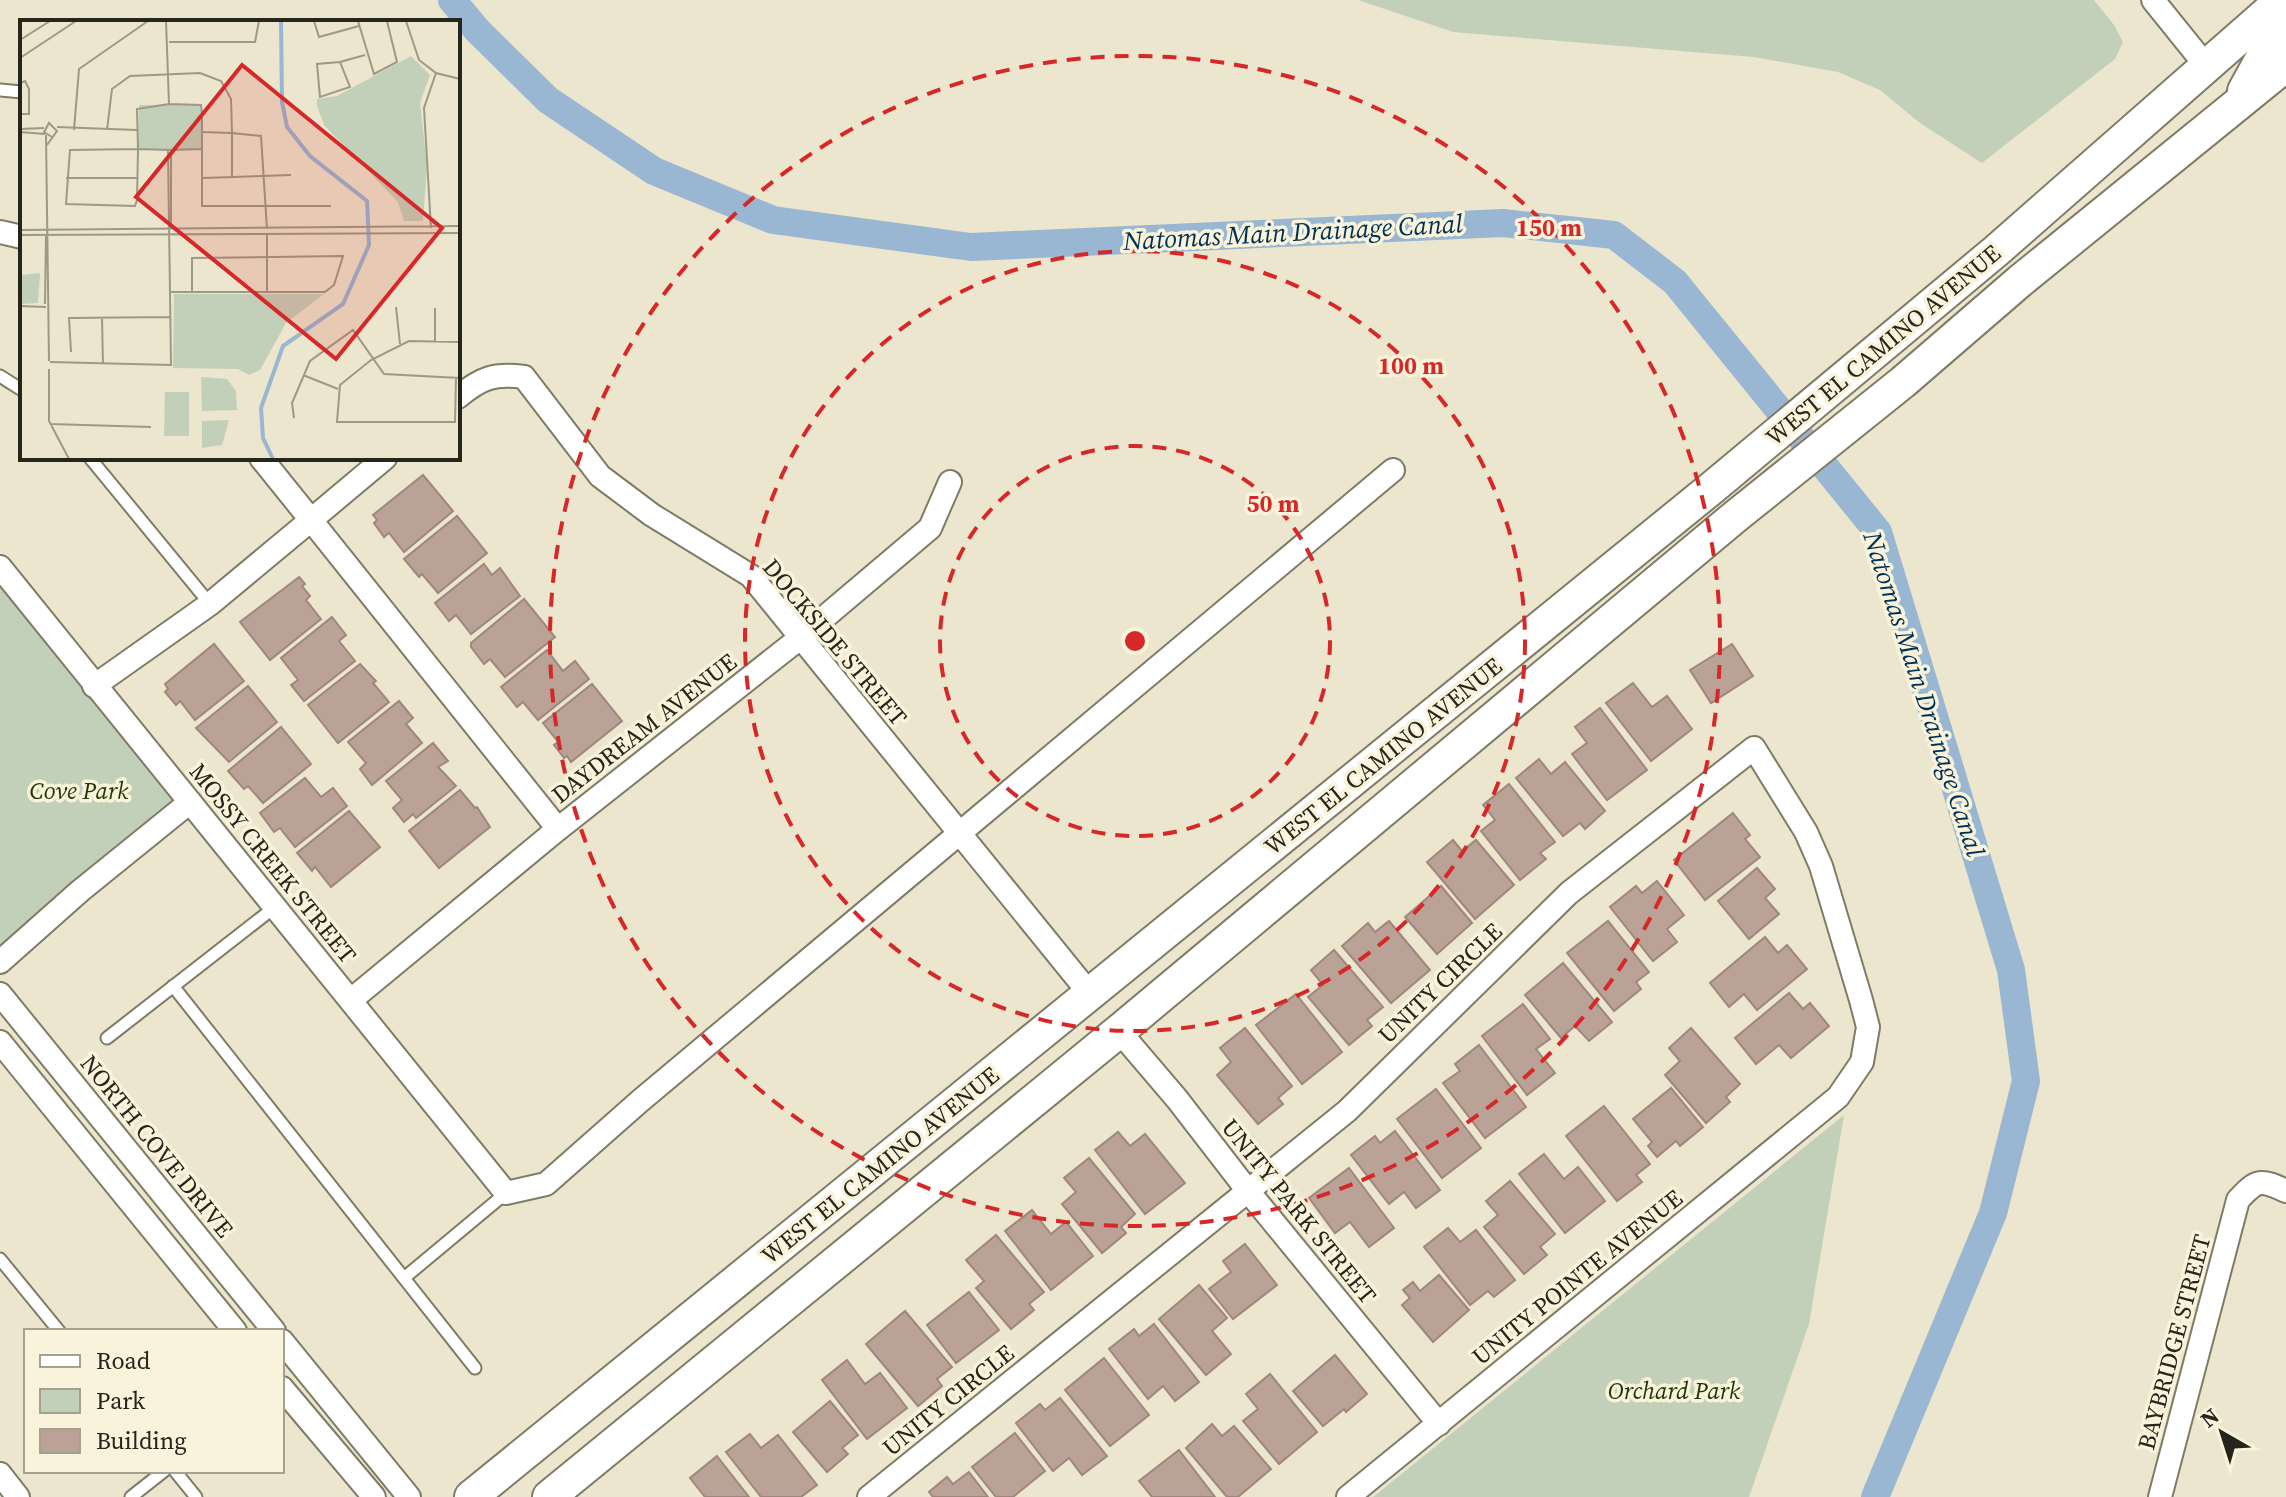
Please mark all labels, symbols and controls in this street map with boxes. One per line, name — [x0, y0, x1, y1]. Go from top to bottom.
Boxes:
inset map — [20, 20, 460, 460]
water label: Natomas Main Drainage Canal — [1121, 205, 1464, 259]
text: 150 m — [1516, 211, 1582, 244]
street label: WEST EL CAMINO AVENUE — [1759, 237, 2007, 453]
text: 100 m — [1378, 349, 1444, 382]
text: 50 m — [1247, 487, 1300, 520]
water label: Natomas Main Drainage Canal — [1854, 526, 1994, 862]
street label: DOCKSIDE STREET — [755, 551, 915, 733]
centre of rings — [1121, 627, 1149, 655]
street label: DAYDREAM AVENUE — [545, 645, 743, 811]
street label: WEST EL CAMINO AVENUE — [1257, 650, 1509, 862]
street label: MOSSY CREEK STREET — [182, 756, 364, 970]
park label: Cove Park — [30, 774, 129, 807]
street label: UNITY CIRCLE — [1371, 915, 1509, 1051]
street label: NORTH COVE DRIVE — [73, 1048, 241, 1244]
street label: WEST EL CAMINO AVENUE — [754, 1059, 1006, 1271]
street label: UNITY PARK STREET — [1214, 1112, 1384, 1311]
street label: UNITY POINTE AVENUE — [1465, 1182, 1689, 1372]
street label: BAYBRIDGE STREET — [2129, 1230, 2219, 1453]
legend — [24, 1329, 284, 1473]
street label: UNITY CIRCLE — [875, 1337, 1021, 1463]
text: Road — [96, 1344, 151, 1377]
park label: Orchard Park — [1608, 1374, 1741, 1407]
text: Park — [96, 1384, 146, 1417]
north arrow — [2182, 1393, 2262, 1473]
text: N — [2194, 1401, 2225, 1434]
text: Building — [96, 1424, 187, 1457]

